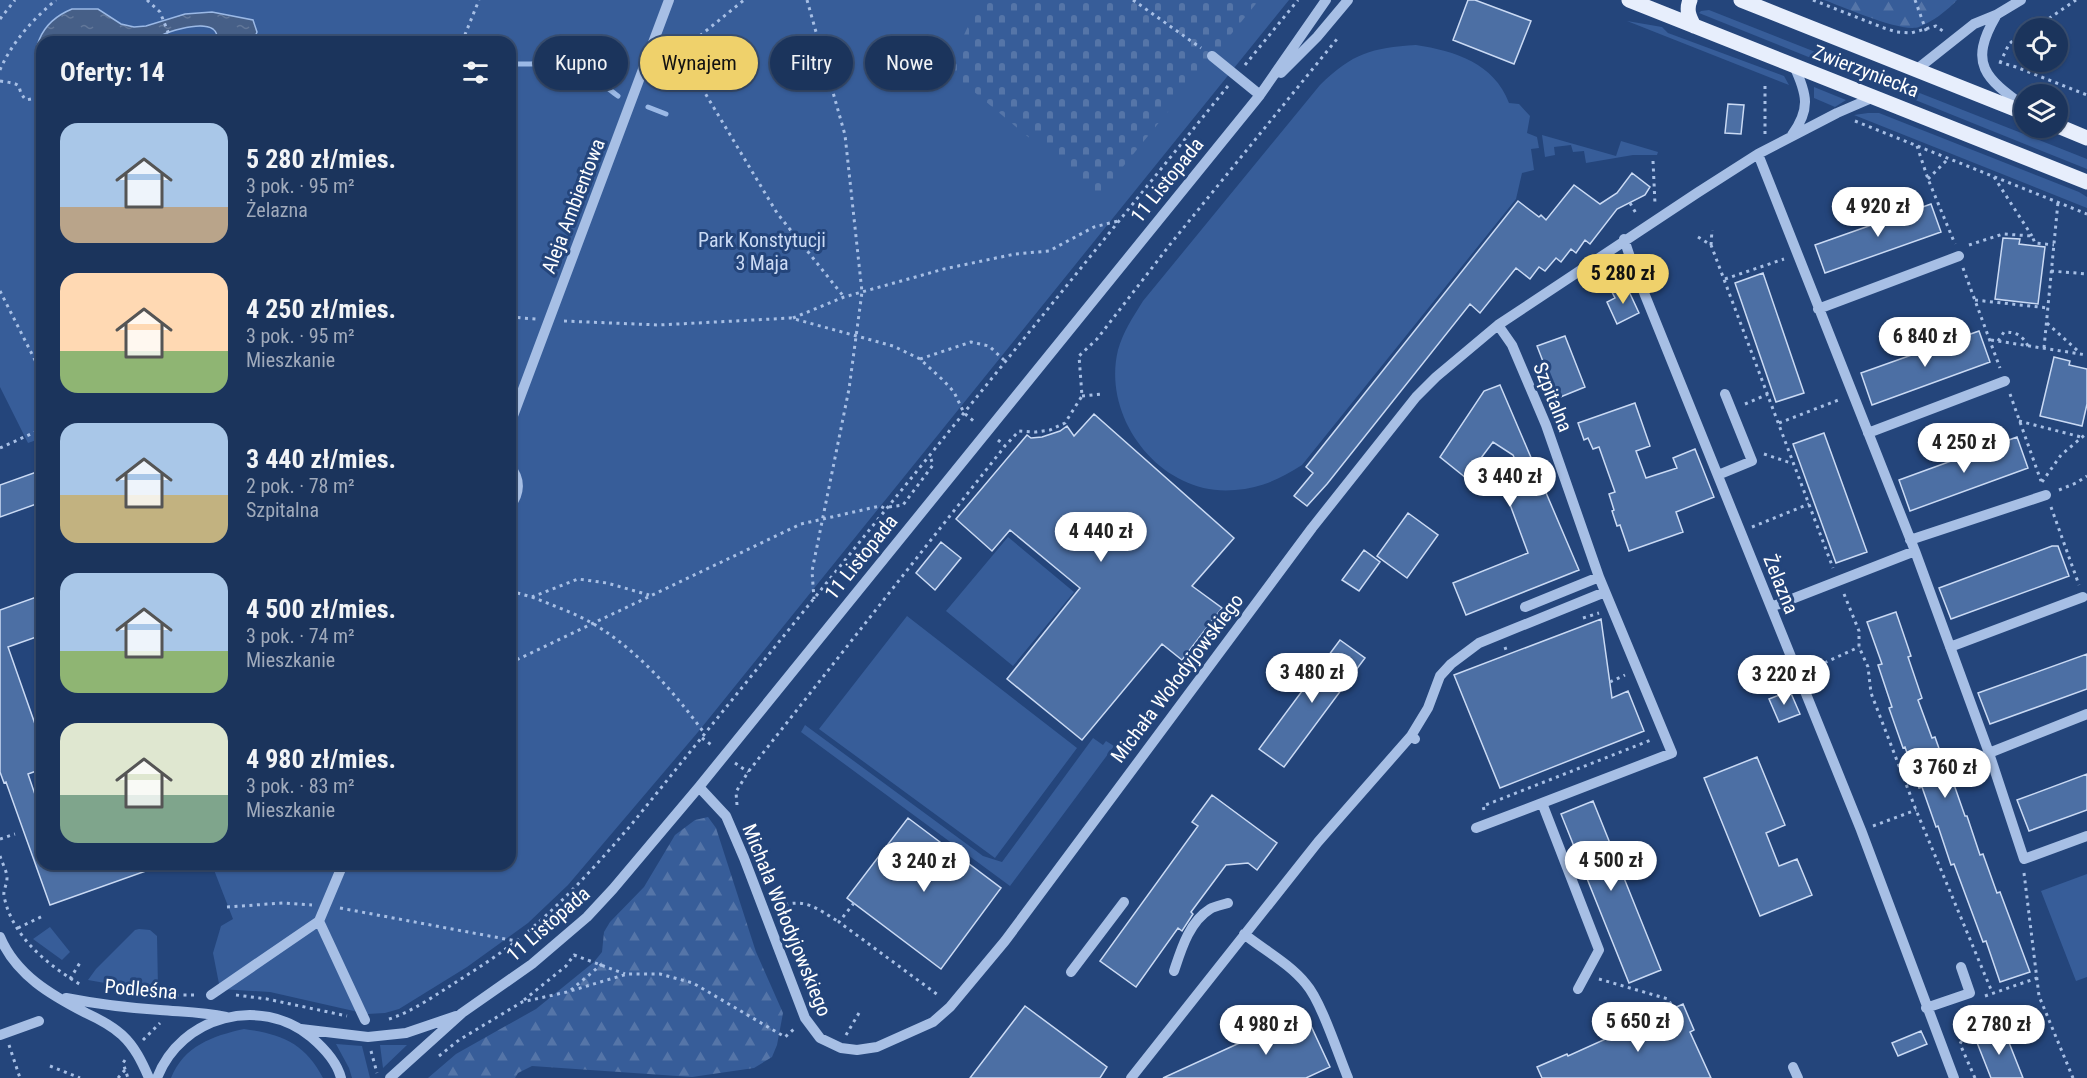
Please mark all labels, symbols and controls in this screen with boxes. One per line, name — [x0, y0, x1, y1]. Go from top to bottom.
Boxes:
map controls — [2014, 18, 2068, 138]
button: locate — [2014, 18, 2068, 72]
chip: Kupno — [534, 36, 628, 90]
chip: Wynajem — [640, 36, 758, 90]
chip: Filtry — [770, 36, 853, 90]
chip: Nowe — [865, 36, 954, 90]
street label: Zwierzyniecka — [1809, 40, 1923, 102]
icon: filters — [459, 56, 492, 89]
text: Oferty: 14 — [60, 57, 165, 87]
button: layers — [2014, 84, 2068, 138]
street label: 11 Listopada — [1125, 133, 1209, 227]
street label: Aleja Ambientowa — [536, 135, 610, 277]
text: 5 280 zł/mies. — [246, 144, 396, 174]
icon: home — [108, 147, 180, 219]
text: 3 pok. · 95 m² — [246, 174, 355, 198]
pin: 4 920 zł — [1816, 187, 1940, 238]
text: 4 920 zł — [1846, 194, 1910, 218]
text: Żelazna — [246, 198, 308, 222]
park label: Park Konstytucji 3 Maja — [698, 228, 826, 275]
pin: 5 280 zł — [1561, 254, 1685, 305]
text: 5 280 zł — [1591, 261, 1655, 285]
text: 4 250 zł/mies. — [246, 294, 396, 324]
icon: home — [108, 297, 180, 369]
pin: 6 840 zł — [1863, 317, 1987, 368]
text: 3 pok. · 95 m² — [246, 324, 355, 348]
text: 6 840 zł — [1893, 324, 1957, 348]
text: Mieszkanie — [246, 348, 335, 372]
street label: Szpitalna — [1528, 359, 1578, 435]
pin: 4 250 zł — [1902, 423, 2026, 474]
text: 4 250 zł — [1932, 430, 1996, 454]
text: 3 440 zł/mies. — [246, 444, 396, 474]
icon: home — [108, 447, 180, 519]
pin: 3 440 zł — [1448, 457, 1572, 508]
text: 3 440 zł — [1478, 464, 1542, 488]
text: 2 pok. · 78 m² — [246, 474, 355, 498]
text: Szpitalna — [246, 498, 319, 522]
street label: 11 Listopada — [819, 510, 903, 604]
pin: 4 440 zł — [1039, 512, 1163, 563]
text: 4 440 zł — [1069, 519, 1133, 543]
street label: Żelazna — [1758, 551, 1804, 617]
street label: Michała Wołodyjowskiego — [1106, 589, 1248, 767]
text: 4 500 zł/mies. — [246, 594, 396, 624]
icon: home — [108, 597, 180, 669]
text: 3 pok. · 74 m² — [246, 624, 355, 648]
text: Mieszkanie — [246, 648, 335, 672]
pin: 3 480 zł — [1250, 653, 1374, 704]
pin: 3 220 zł — [1722, 655, 1846, 706]
text: 3 480 zł — [1280, 660, 1344, 684]
text: 3 220 zł — [1752, 662, 1816, 686]
text: 4 980 zł/mies. — [246, 744, 396, 774]
icon: home — [108, 747, 180, 819]
pin: 3 760 zł — [1883, 748, 2007, 799]
text: 3 760 zł — [1913, 755, 1977, 779]
text: 3 pok. · 83 m² — [246, 774, 355, 798]
text: Mieszkanie — [246, 798, 335, 822]
street label: Michała Wołodyjowskiego — [737, 820, 837, 1020]
pin: 4 500 zł — [1549, 841, 1673, 892]
pin: 3 240 zł — [862, 842, 986, 893]
text: 4 500 zł — [1579, 848, 1643, 872]
text: 3 240 zł — [892, 849, 956, 873]
street label: 11 Listopada — [502, 881, 594, 967]
street label: Podleśna — [103, 974, 179, 1004]
pin: 5 650 zł — [1576, 1002, 1700, 1053]
pin: 4 980 zł — [1204, 1005, 1328, 1056]
pin: 2 780 zł — [1937, 1005, 2061, 1056]
text: 5 650 zł — [1606, 1009, 1670, 1033]
text: 4 980 zł — [1234, 1012, 1298, 1036]
text: 2 780 zł — [1967, 1012, 2031, 1036]

